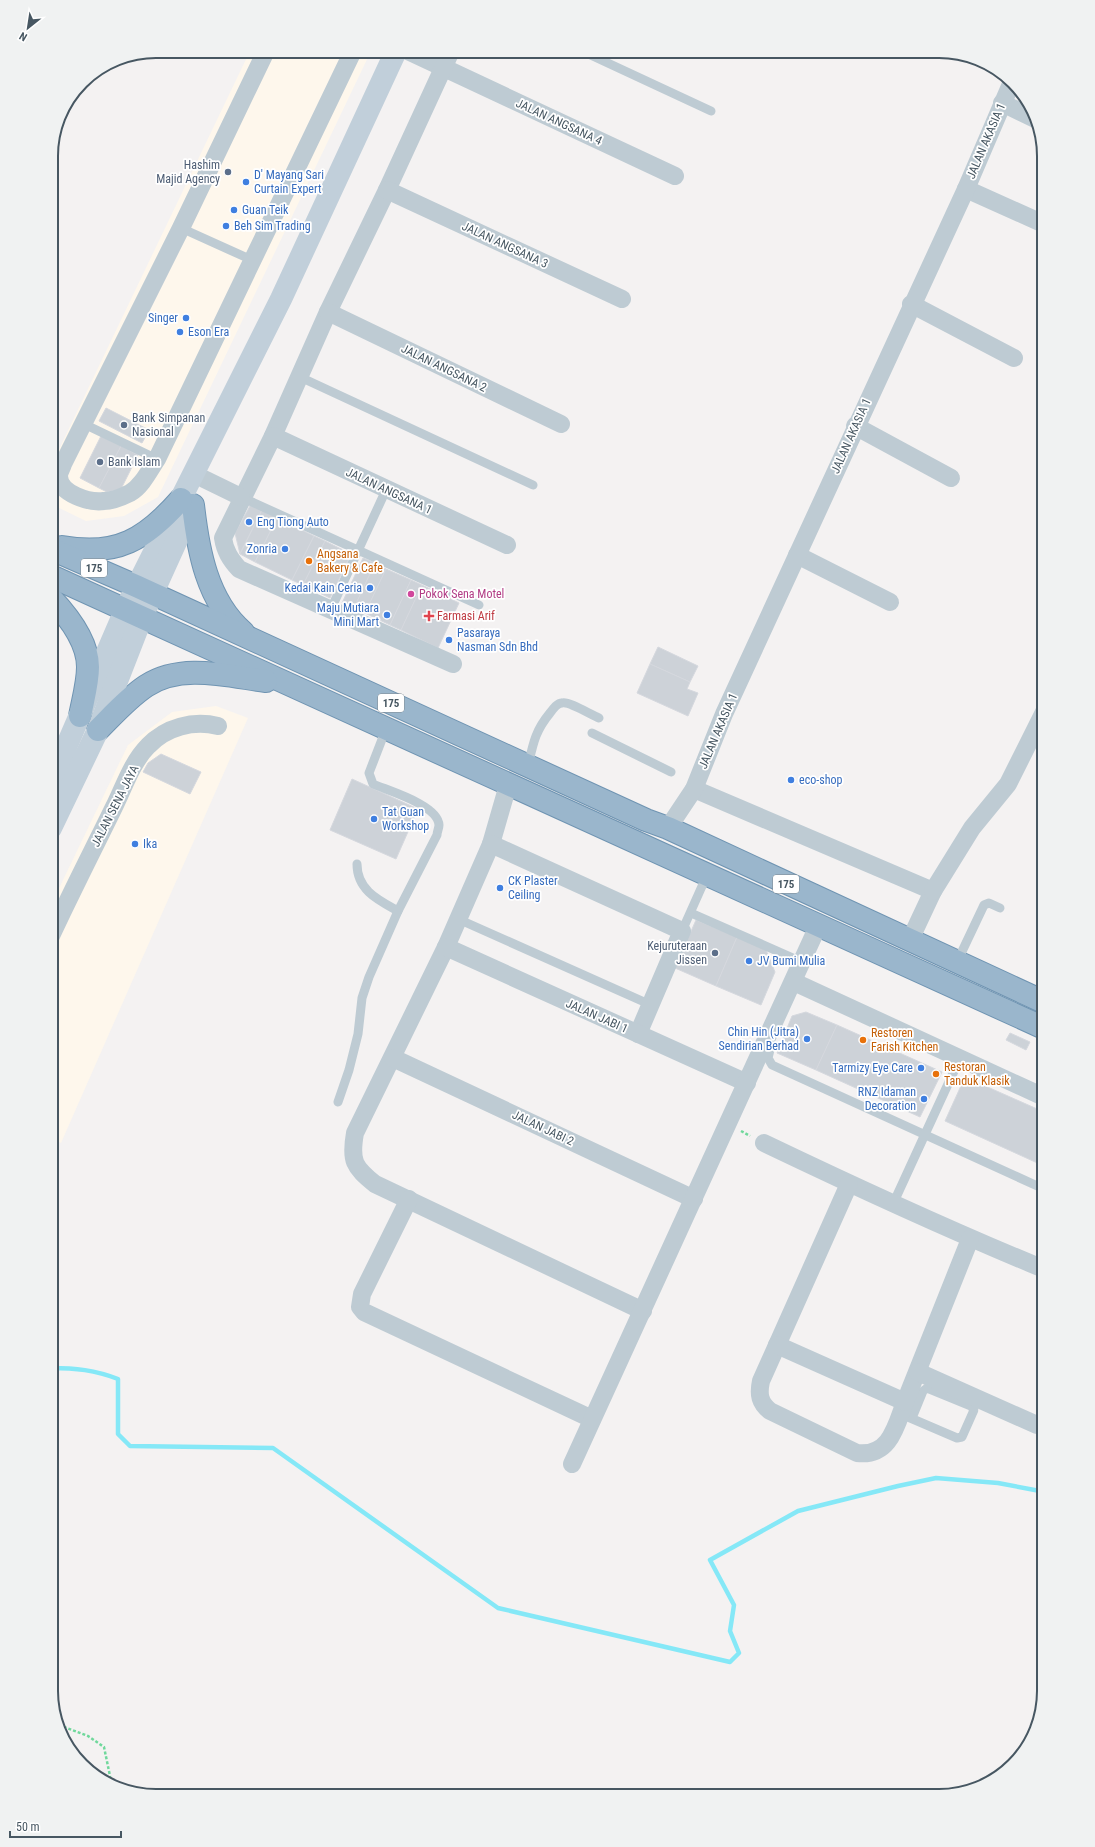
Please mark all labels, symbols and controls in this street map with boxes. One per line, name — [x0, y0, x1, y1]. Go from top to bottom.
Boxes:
north arrow — [8, 8, 48, 48]
text: N — [17, 29, 29, 44]
street label: JALAN ANGSANA 4 — [514, 96, 604, 148]
street label: JALAN AKASIA 1 — [964, 101, 1008, 181]
place label: Hashim Majid Agency — [156, 158, 220, 186]
marker: Hashim Majid Agency — [223, 167, 233, 177]
place label: D' Mayang Sari Curtain Expert — [254, 168, 324, 196]
marker: D' Mayang Sari Curtain Expert — [241, 177, 251, 187]
place label: Guan Teik — [242, 203, 289, 217]
marker: Guan Teik — [229, 205, 239, 215]
place label: Beh Sim Trading — [234, 219, 311, 233]
street label: JALAN ANGSANA 3 — [460, 219, 550, 271]
marker: Beh Sim Trading — [221, 221, 231, 231]
place label: Singer — [148, 311, 178, 325]
marker: Singer — [181, 313, 191, 323]
place label: Eson Era — [188, 325, 229, 339]
marker: Eson Era — [175, 327, 185, 337]
street label: JALAN ANGSANA 2 — [399, 341, 489, 395]
street label: JALAN AKASIA 1 — [828, 396, 874, 476]
place label: Bank Simpanan Nasional — [132, 411, 206, 439]
marker: Bank Simpanan Nasional — [119, 420, 129, 430]
place label: Bank Islam — [108, 455, 160, 469]
marker: Bank Islam — [95, 457, 105, 467]
street label: JALAN ANGSANA 1 — [344, 465, 434, 517]
place label: Eng Tiong Auto — [257, 515, 329, 529]
marker: Eng Tiong Auto — [244, 517, 254, 527]
place label: Zonria — [247, 542, 277, 556]
marker: Zonria — [280, 544, 290, 554]
place label: Angsana Bakery & Cafe — [317, 547, 383, 575]
marker: Angsana Bakery & Cafe — [304, 556, 314, 566]
road number: 175 — [81, 559, 107, 577]
place label: Kedai Kain Ceria — [285, 581, 362, 595]
marker: Kedai Kain Ceria — [365, 583, 375, 593]
place label: Pokok Sena Motel — [419, 587, 504, 601]
marker: Pokok Sena Motel — [406, 589, 416, 599]
place label: Maju Mutiara Mini Mart — [317, 601, 379, 629]
place label: Farmasi Arif — [437, 609, 495, 623]
marker: Maju Mutiara Mini Mart — [382, 610, 392, 620]
marker: Farmasi Arif — [424, 611, 434, 621]
place label: Pasaraya Nasman Sdn Bhd — [457, 626, 538, 654]
marker: Pasaraya Nasman Sdn Bhd — [444, 635, 454, 645]
street label: JALAN AKASIA 1 — [696, 691, 740, 771]
road number: 175 — [378, 694, 404, 712]
street label: JALAN SENA JAYA — [88, 763, 142, 849]
place label: eco-shop — [799, 773, 842, 787]
marker: eco-shop — [786, 775, 796, 785]
place label: Tat Guan Workshop — [382, 805, 429, 833]
marker: Tat Guan Workshop — [369, 814, 379, 824]
place label: Ika — [143, 837, 157, 851]
marker: Ika — [130, 839, 140, 849]
place label: CK Plaster Ceiling — [508, 874, 558, 902]
road number: 175 — [773, 875, 799, 893]
marker: CK Plaster Ceiling — [495, 883, 505, 893]
place label: Kejuruteraan Jissen — [647, 939, 707, 967]
marker: Kejuruteraan Jissen — [710, 948, 720, 958]
place label: JV Bumi Mulia — [757, 954, 826, 968]
marker: JV Bumi Mulia — [744, 956, 754, 966]
street label: JALAN JABI 1 — [564, 996, 630, 1036]
place label: Chin Hin (Jitra) Sendirian Berhad — [719, 1025, 799, 1053]
place label: Restoren Farish Kitchen — [871, 1026, 939, 1054]
marker: Chin Hin (Jitra) Sendirian Berhad — [802, 1034, 812, 1044]
marker: Restoren Farish Kitchen — [858, 1035, 868, 1045]
place label: Restoran Tanduk Klasik — [944, 1060, 1010, 1088]
place label: Tarmizy Eye Care — [832, 1061, 913, 1075]
marker: Tarmizy Eye Care — [916, 1063, 926, 1073]
marker: Restoran Tanduk Klasik — [931, 1069, 941, 1079]
place label: RNZ Idaman Decoration — [858, 1085, 916, 1113]
marker: RNZ Idaman Decoration — [919, 1094, 929, 1104]
street label: JALAN JABI 2 — [510, 1108, 576, 1148]
scale bar — [10, 1813, 121, 1839]
text: 50 m — [16, 1820, 40, 1834]

